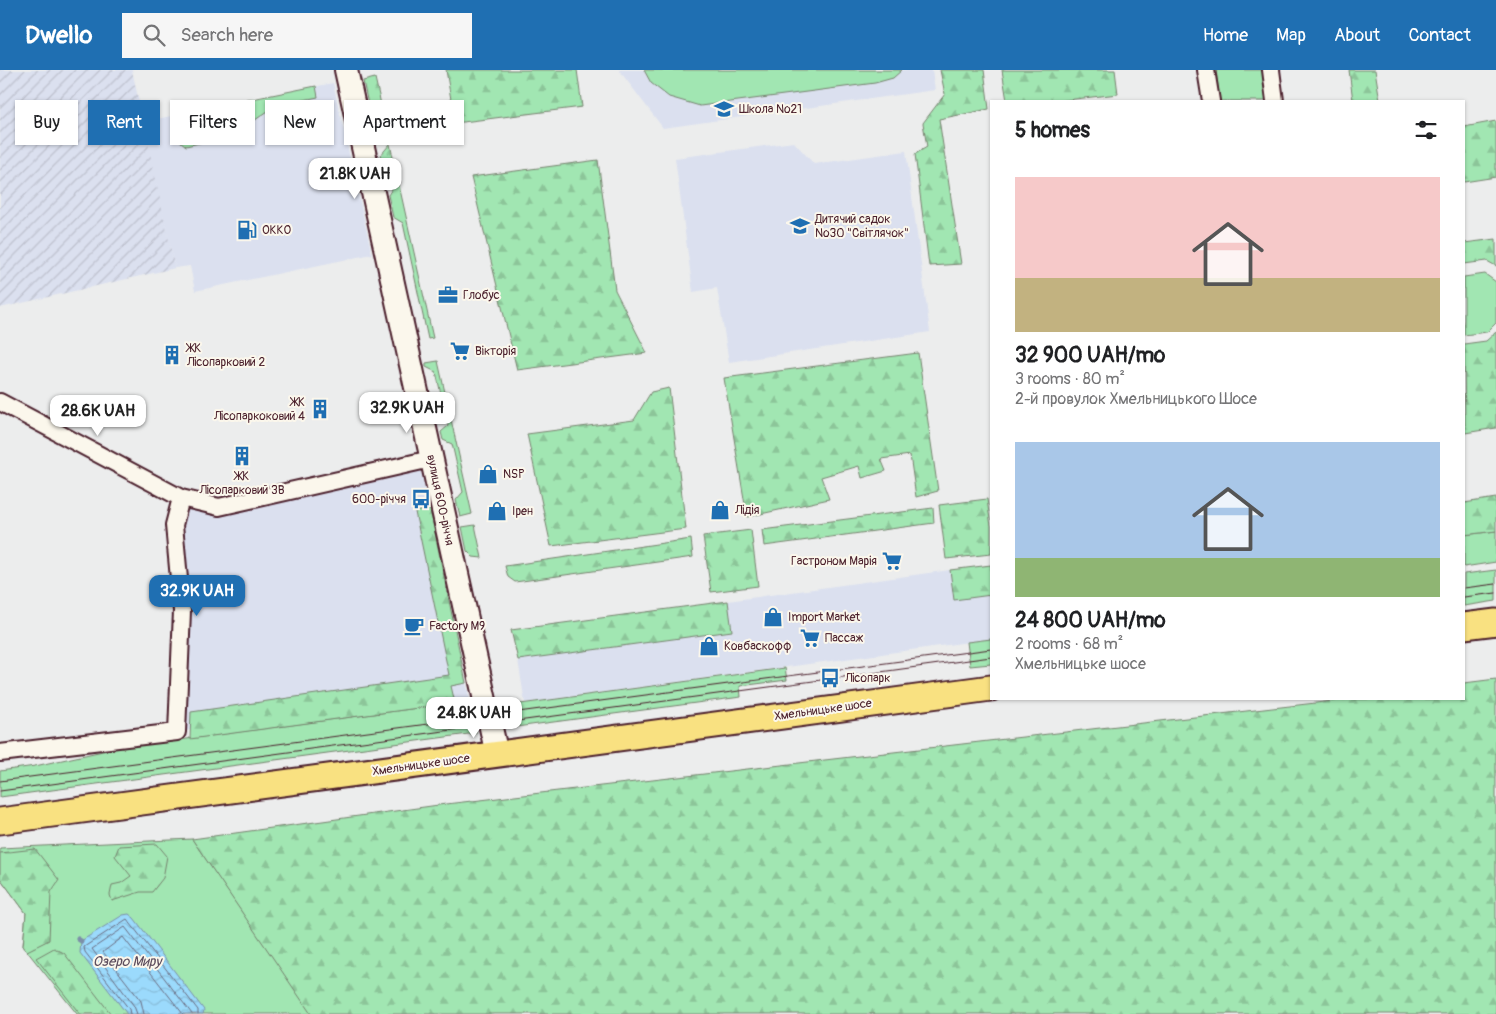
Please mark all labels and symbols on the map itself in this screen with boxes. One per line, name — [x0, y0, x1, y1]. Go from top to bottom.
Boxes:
school or university icon: Школа №21 — [713, 98, 735, 120]
place label: Школа №21 — [739, 102, 802, 117]
pin: 21.8K UAH — [298, 158, 412, 200]
place label: Дитячий садок №30 "Світлячок" — [814, 212, 909, 241]
school or university icon: Дитячий садок №30 "Світлячок" — [789, 215, 811, 237]
fuel station icon: ОККО — [236, 219, 258, 241]
place label: ОККО — [262, 223, 291, 238]
office icon: Глобус — [437, 284, 459, 306]
place label: Глобус — [463, 288, 500, 303]
supermarket icon: Вікторія — [449, 340, 471, 362]
place label: ЖК Лісопарковий 2 — [185, 341, 265, 370]
building icon: ЖК Лісопарковий 2 — [161, 344, 183, 366]
place label: Вікторія — [475, 344, 516, 359]
pin: 32.9K UAH — [350, 392, 464, 434]
pin: 28.6K UAH — [41, 394, 155, 437]
place label: ЖК Лісопаркоковий 4 — [213, 395, 305, 424]
building icon: ЖК Лісопаркоковий 4 — [309, 398, 331, 420]
building icon: ЖК Лісопарковий 3В — [231, 445, 253, 467]
street label: вулиця 600-річчя — [423, 453, 457, 547]
shop icon: NSP — [477, 463, 499, 485]
place label: NSP — [503, 467, 525, 482]
place label: ЖК Лісопарковий 3В — [199, 469, 285, 498]
bus stop icon: 600-річчя — [410, 488, 432, 510]
place label: 600-річчя — [352, 492, 406, 507]
shop icon: Лідія — [709, 499, 731, 521]
shop icon: Ірен — [486, 500, 508, 522]
place label: Лідія — [734, 503, 760, 518]
place label: Ірен — [512, 504, 533, 519]
supermarket icon: Гастроном Марія — [881, 550, 903, 572]
place label: Гастроном Марія — [791, 554, 877, 569]
pin: 32.9K UAH — [140, 574, 254, 617]
shop icon: Import Market — [762, 606, 784, 628]
place label: Import Market — [788, 610, 860, 625]
cafe icon: Factory M9 — [403, 615, 425, 637]
place label: Factory M9 — [429, 619, 485, 634]
supermarket icon: Пассаж — [799, 627, 821, 649]
place label: Пассаж — [825, 631, 864, 646]
shop icon: Ковбаскофф — [698, 635, 720, 657]
place label: Ковбаскофф — [724, 639, 791, 654]
bus stop icon: Лісопарк — [819, 667, 841, 689]
place label: Лісопарк — [844, 671, 890, 686]
pin: 24.8K UAH — [417, 696, 531, 739]
street label: Хмельницьке шосе — [773, 696, 873, 724]
street label: Хмельницьке шосе — [371, 751, 471, 779]
water label: Озеро Миру — [93, 953, 163, 970]

